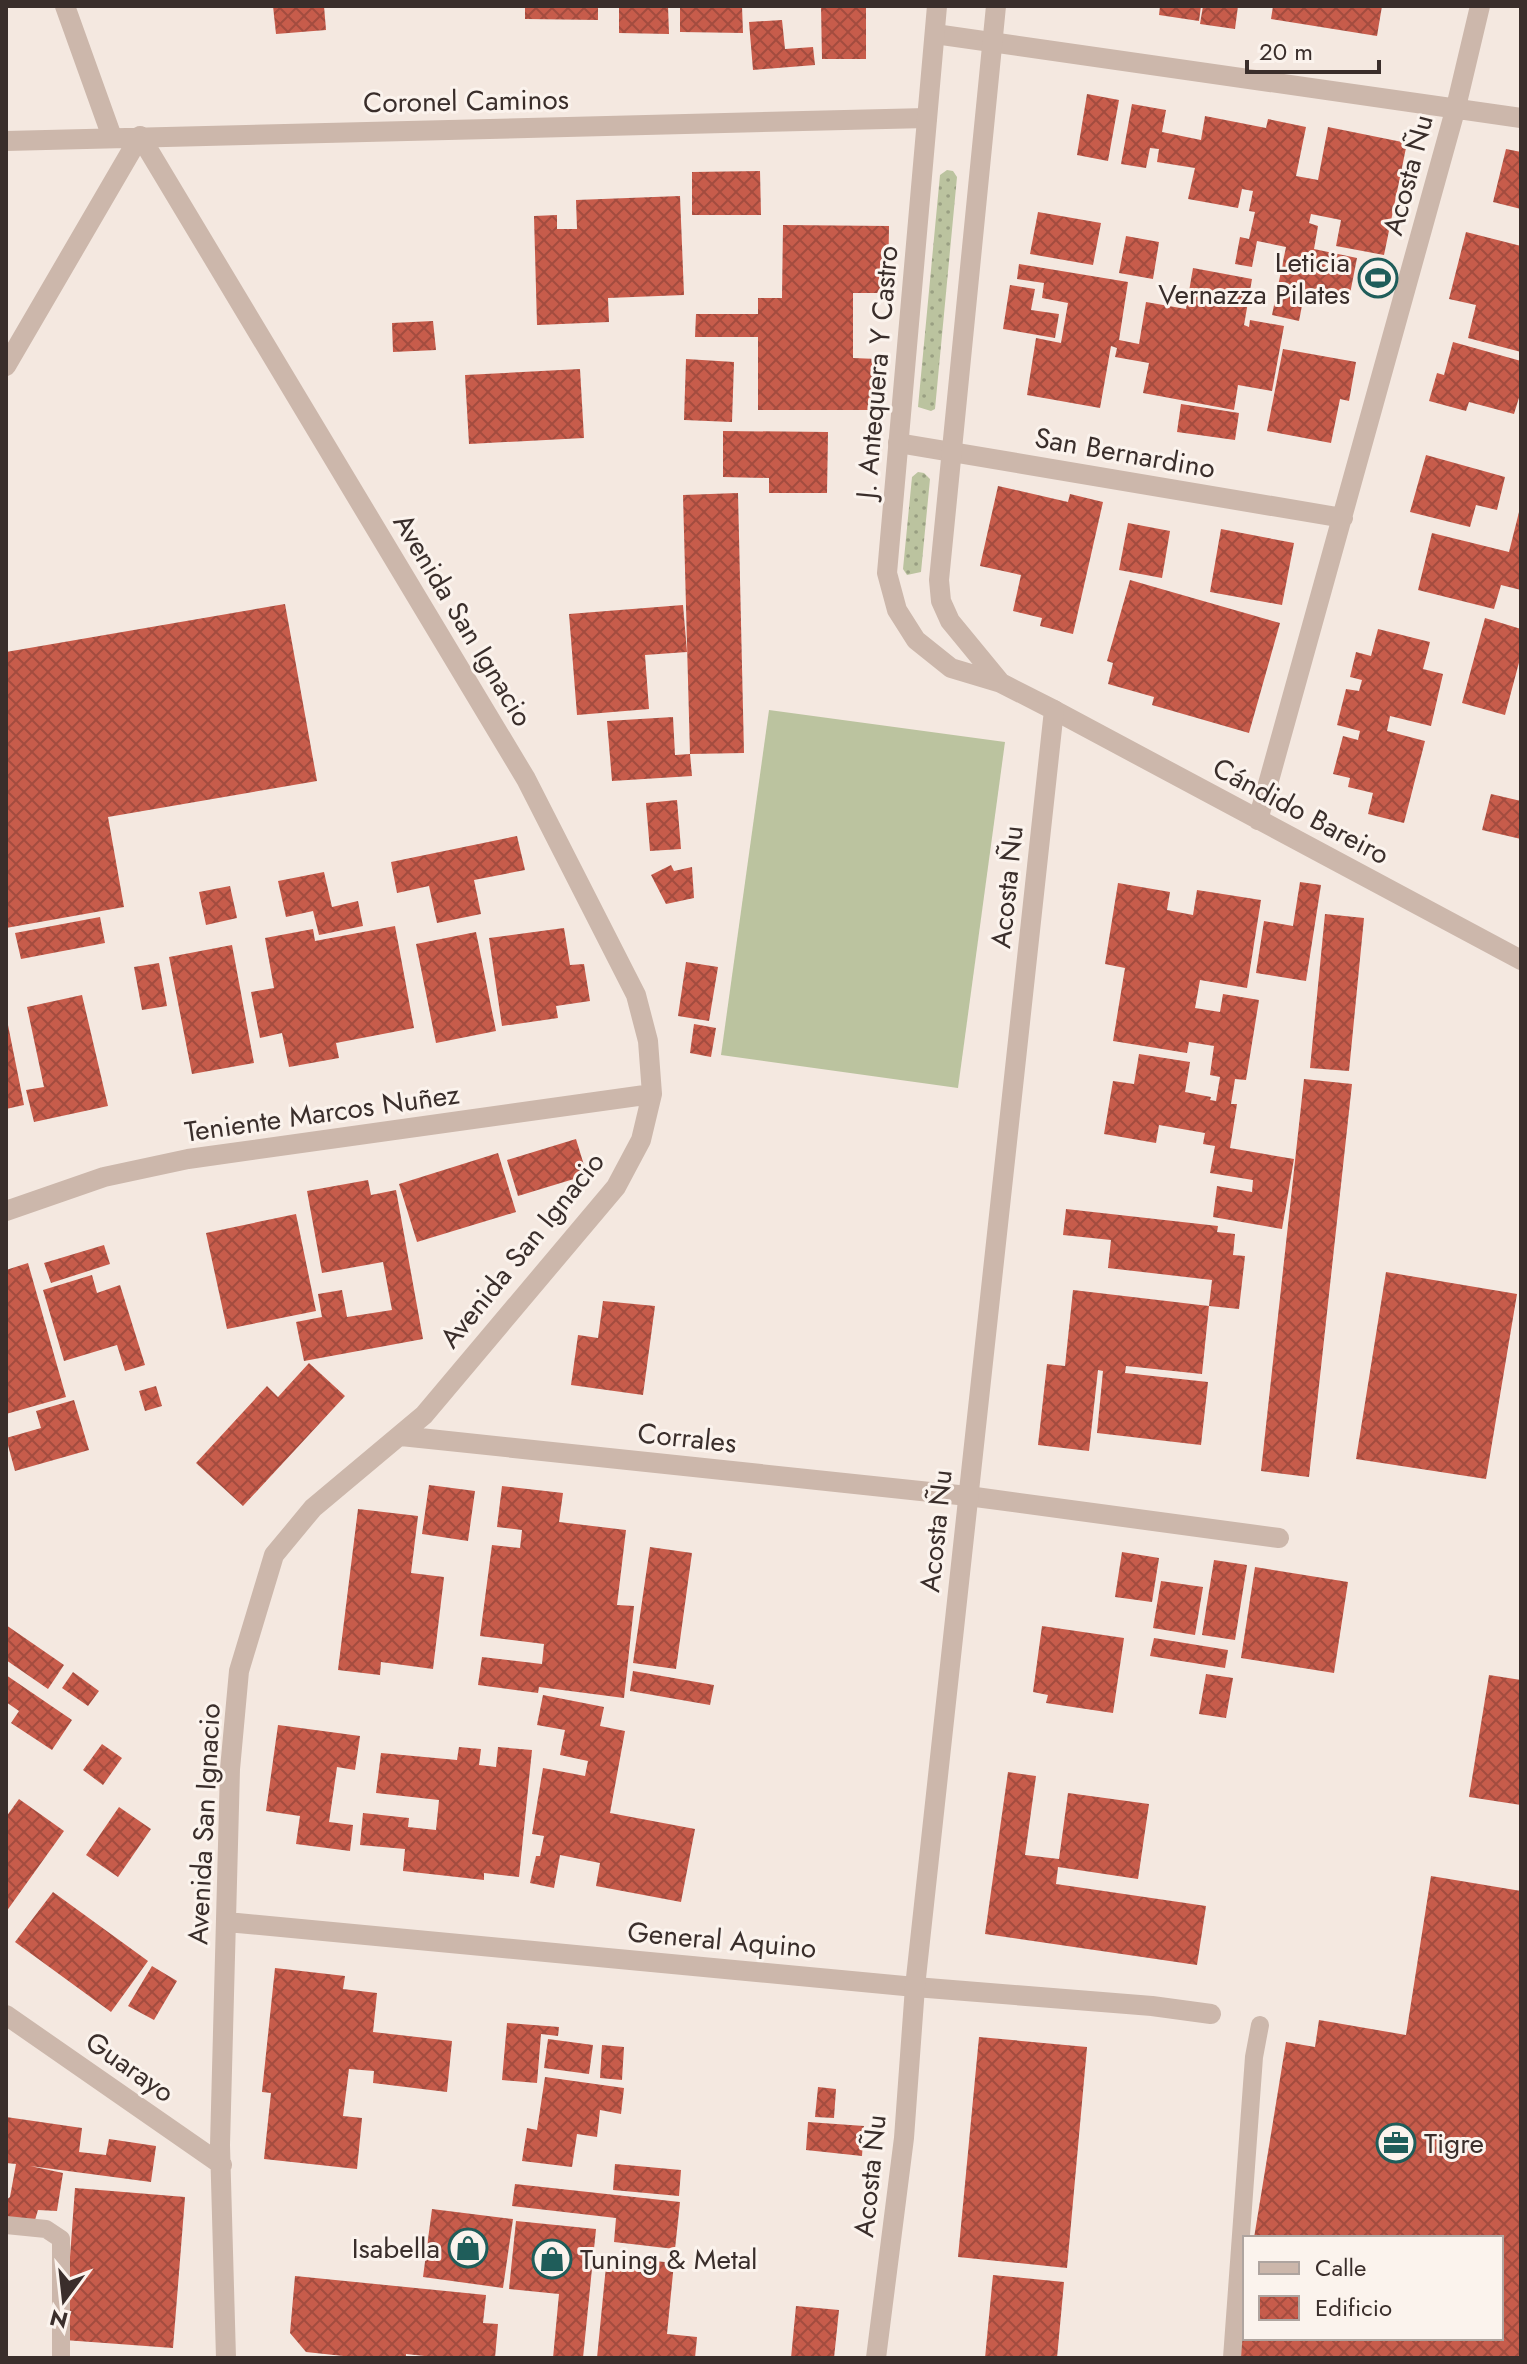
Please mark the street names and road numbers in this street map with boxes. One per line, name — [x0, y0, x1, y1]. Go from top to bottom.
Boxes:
street label: Coronel Caminos — [363, 79, 569, 123]
street label: Acosta Ñu — [1372, 110, 1444, 240]
street label: J. Antequera Y Castro — [845, 244, 908, 504]
street label: San Bernardino — [1032, 417, 1218, 489]
street label: Avenida San Ignacio — [383, 506, 543, 734]
street label: Cándido Bareiro — [1205, 747, 1397, 875]
street label: Acosta Ñu — [980, 823, 1034, 951]
street label: Teniente Marcos Nuñez — [182, 1073, 462, 1153]
street label: Avenida San Ignacio — [430, 1143, 614, 1357]
street label: Corrales — [635, 1412, 739, 1464]
street label: Acosta Ñu — [909, 1467, 963, 1595]
street label: Avenida San Ignacio — [177, 1702, 231, 1946]
street label: General Aquino — [626, 1911, 818, 1969]
street label: Guarayo — [77, 2022, 183, 2112]
street label: Acosta Ñu — [843, 2112, 897, 2240]

